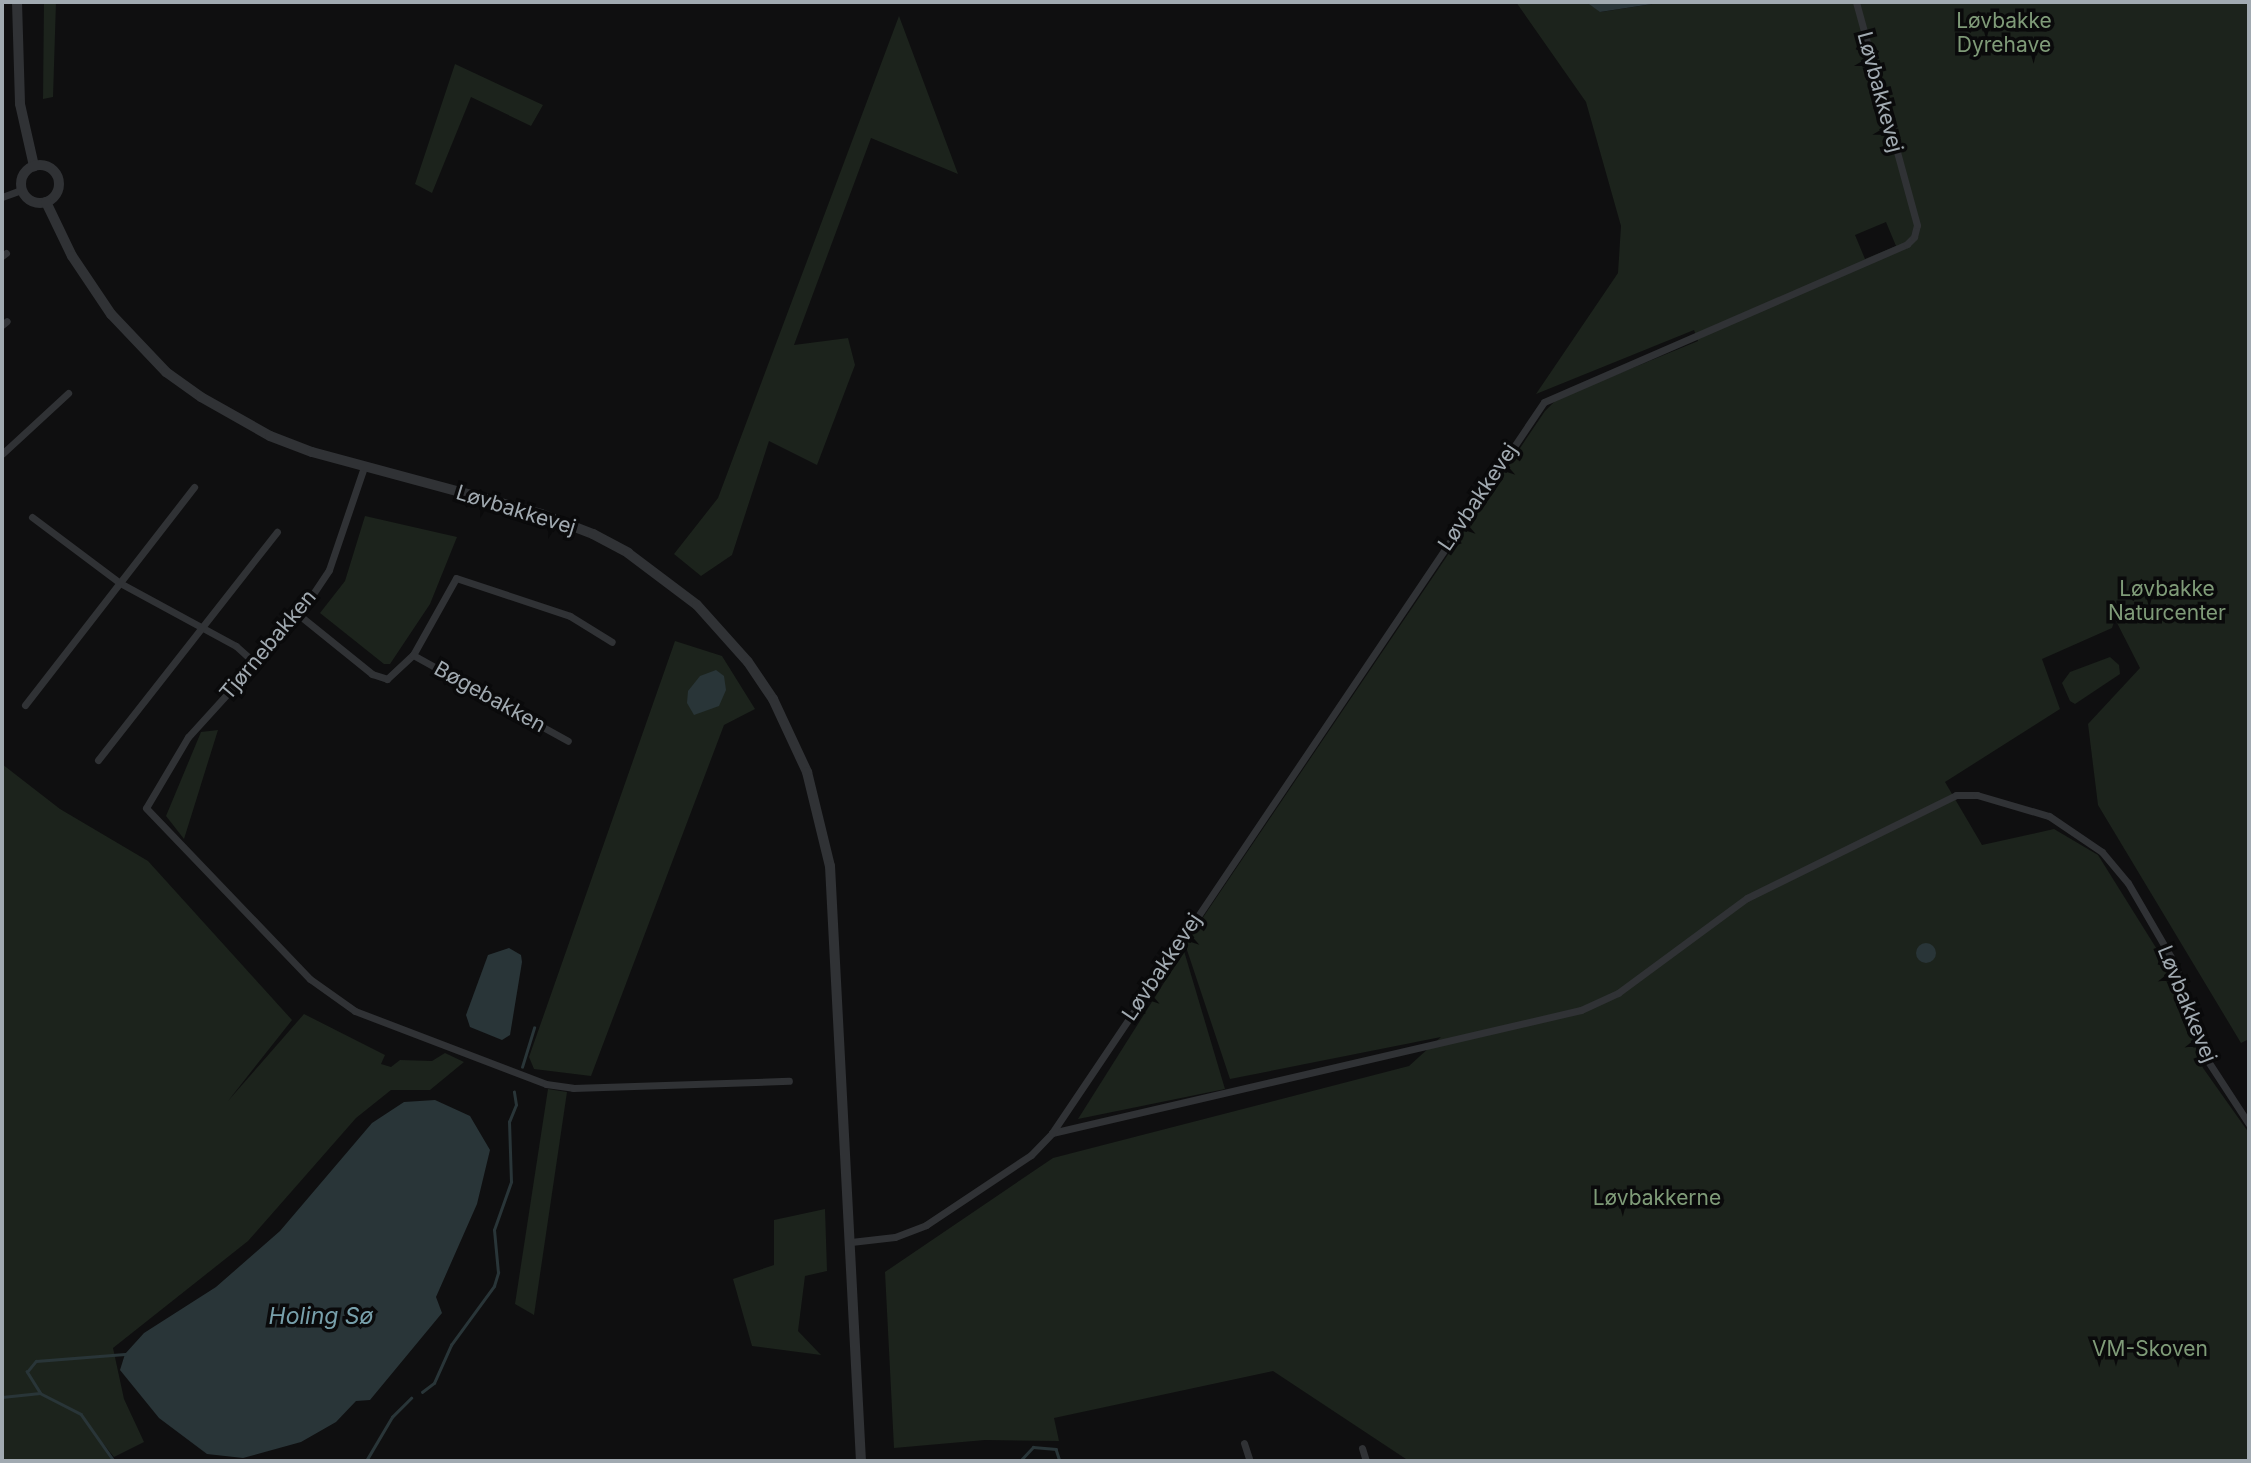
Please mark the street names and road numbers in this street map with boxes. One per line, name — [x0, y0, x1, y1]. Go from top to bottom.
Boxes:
street label: Løvbakkevej — [1852, 29, 1908, 155]
street label: Løvbakkevej — [1433, 439, 1523, 555]
street label: Løvbakkevej — [453, 480, 579, 540]
street label: Tjørnebakken — [215, 585, 321, 705]
street label: Bøgebakken — [430, 656, 550, 738]
street label: Løvbakkevej — [1117, 909, 1207, 1025]
street label: Løvbakkevej — [2152, 942, 2222, 1066]

